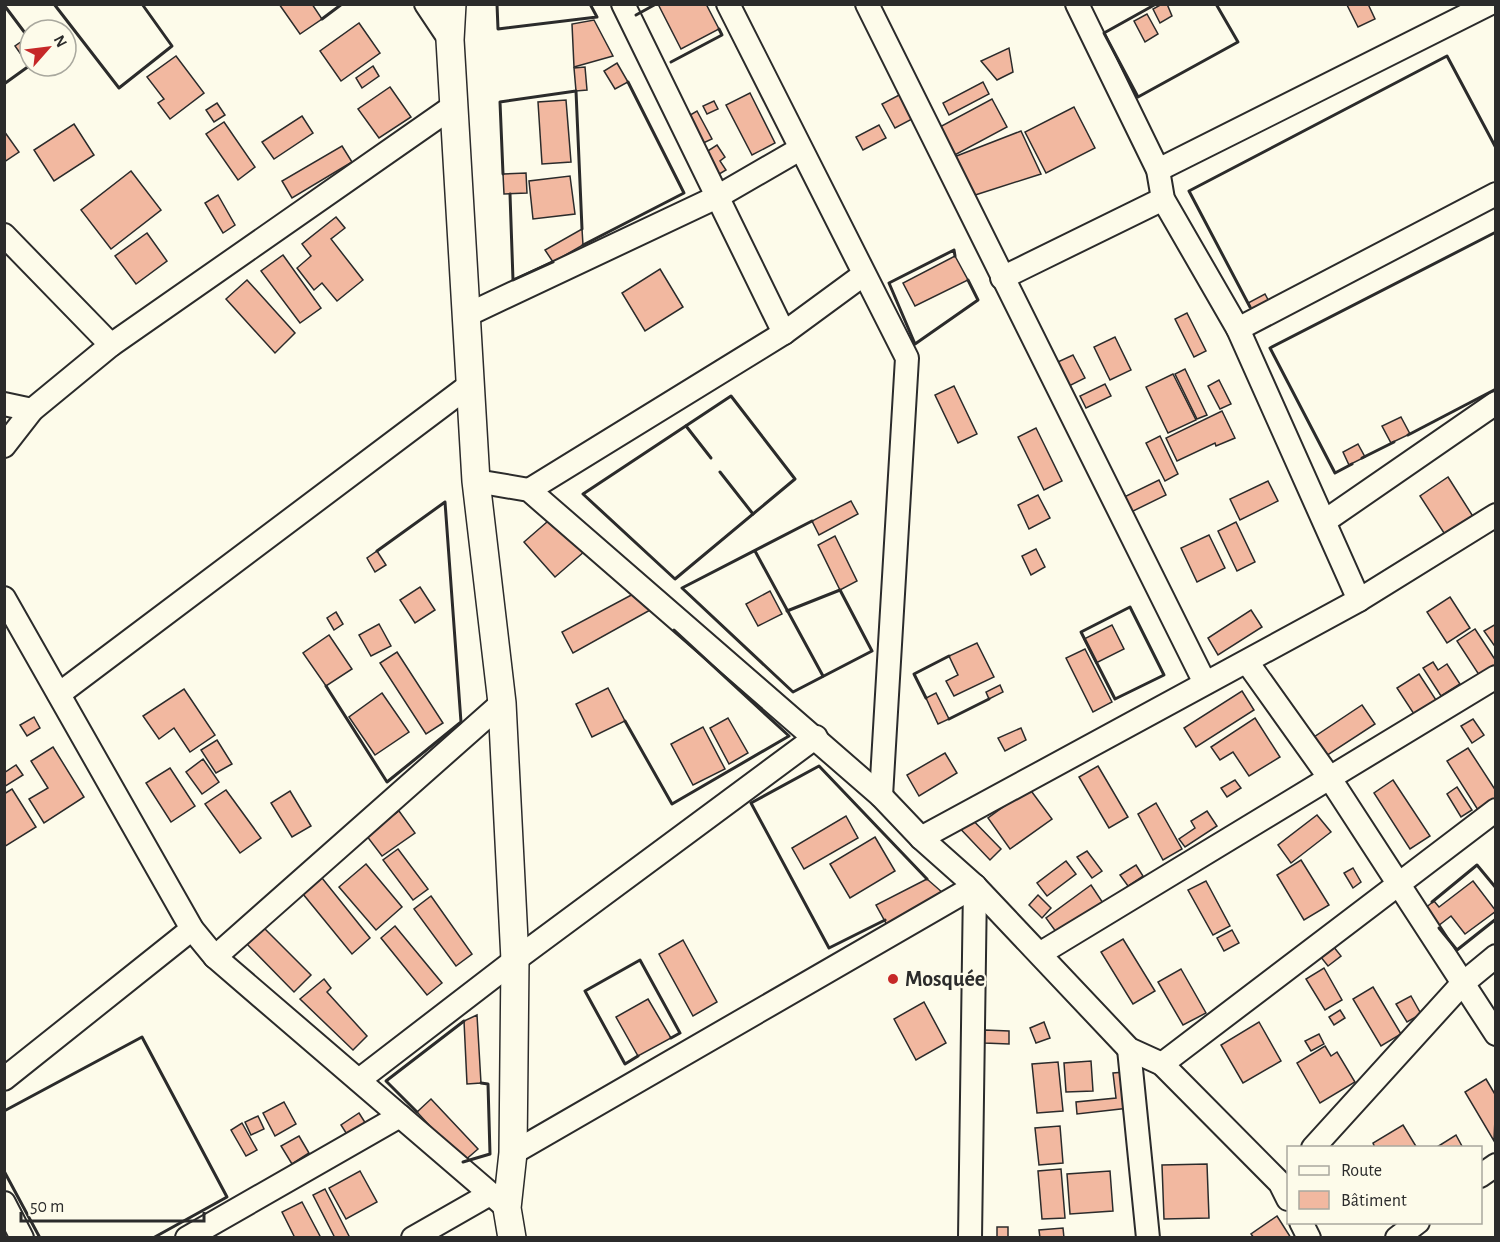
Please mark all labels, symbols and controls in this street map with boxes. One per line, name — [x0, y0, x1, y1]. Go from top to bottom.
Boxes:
north arrow — [18, 18, 78, 78]
text: N — [51, 33, 70, 50]
place label: Mosquée — [905, 968, 985, 990]
marker: Mosquée — [886, 972, 900, 986]
legend — [1287, 1146, 1482, 1224]
text: Route — [1341, 1162, 1382, 1180]
scale bar — [21, 1185, 204, 1223]
text: Bâtiment — [1341, 1192, 1407, 1210]
text: 50 m — [30, 1198, 64, 1216]

